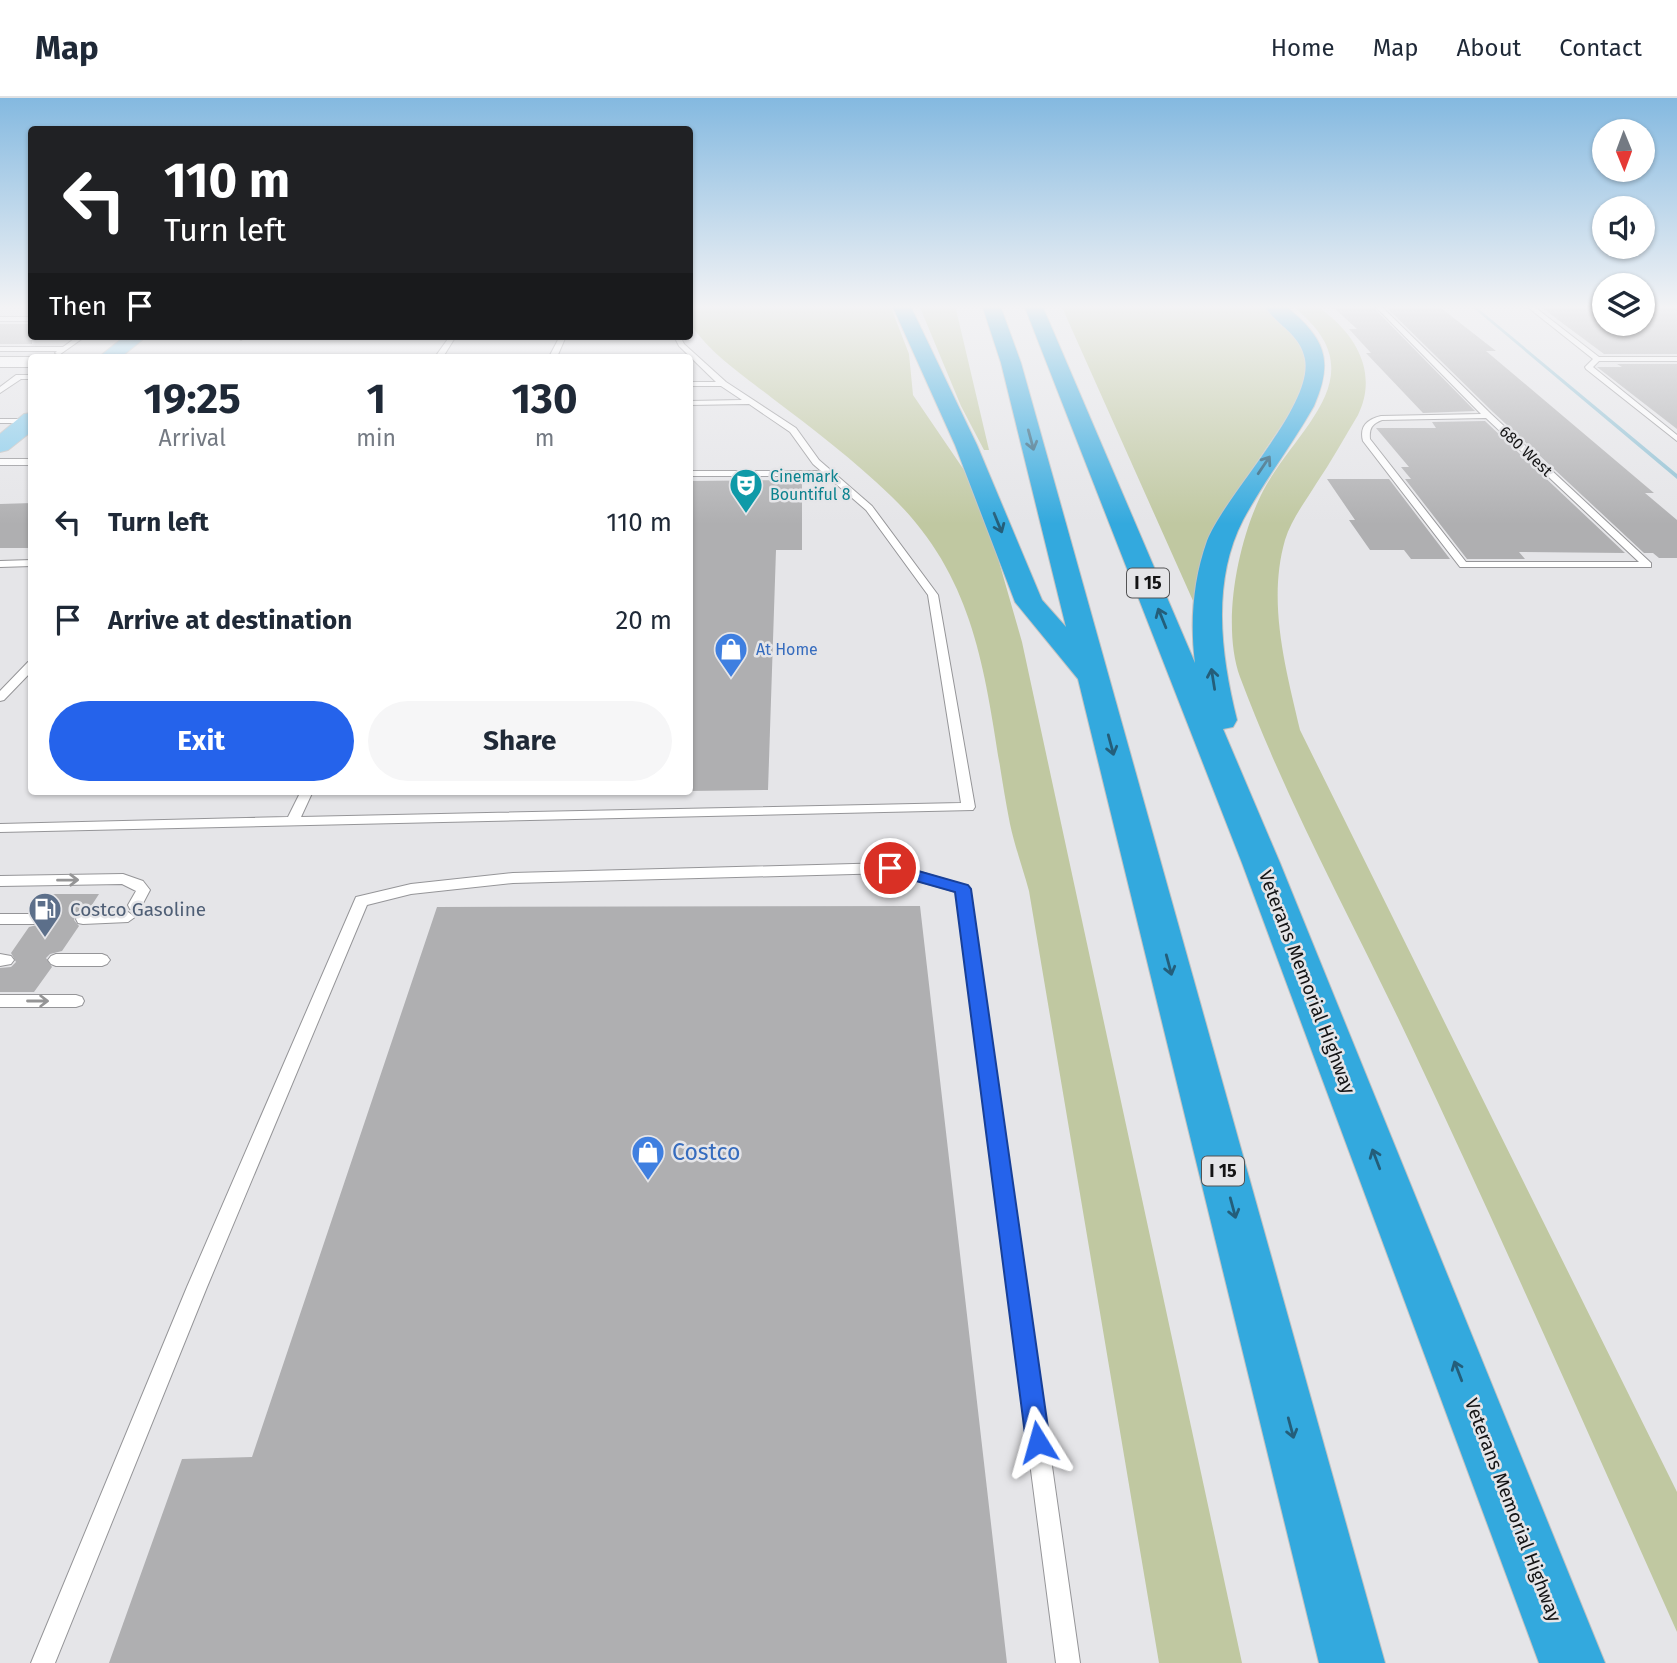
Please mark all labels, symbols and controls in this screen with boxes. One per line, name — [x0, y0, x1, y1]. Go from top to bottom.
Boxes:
text: Map — [35, 28, 99, 68]
text: Home — [1271, 34, 1335, 62]
text: Map — [1373, 34, 1419, 62]
text: About — [1457, 34, 1521, 62]
text: Contact — [1559, 34, 1642, 62]
north arrow — [1592, 119, 1656, 182]
map controls — [1592, 119, 1655, 336]
text: 110 m — [164, 151, 290, 210]
icon: left — [49, 154, 140, 245]
button: sound — [1592, 196, 1655, 259]
text: Turn left — [164, 211, 286, 249]
button: layers — [1592, 273, 1655, 336]
icon: arrive — [121, 287, 159, 325]
text: Then — [49, 291, 107, 322]
text: 19:25 — [144, 374, 241, 424]
text: 1 — [366, 374, 386, 424]
text: 130 — [512, 374, 577, 424]
street label: 680 West — [1496, 422, 1557, 480]
text: Arrival — [158, 424, 226, 452]
text: min — [356, 424, 396, 452]
text: m — [535, 424, 554, 452]
one-way arrow — [1025, 429, 1038, 451]
one-way arrow — [1257, 455, 1271, 475]
theatre icon: Cinemark Bountiful 8 — [727, 466, 765, 515]
place label: Cinemark Bountiful 8 — [770, 467, 851, 504]
icon: left — [49, 503, 87, 541]
text: Turn left — [108, 507, 209, 538]
text: 110 m — [606, 507, 672, 538]
one-way arrow — [992, 512, 1005, 534]
road number: I 15 — [1127, 569, 1169, 598]
icon: arrive — [49, 601, 87, 639]
text: Arrive at destination — [108, 605, 352, 636]
text: 20 m — [615, 605, 672, 636]
one-way arrow — [1155, 608, 1168, 629]
shop icon: At Home — [712, 630, 750, 679]
place label: At Home — [756, 640, 818, 659]
one-way arrow — [1206, 668, 1219, 690]
button: Exit — [49, 701, 354, 781]
button: Share — [368, 701, 672, 781]
one-way arrow — [1105, 733, 1118, 755]
pin — [860, 838, 920, 898]
icon: arrive — [871, 849, 909, 887]
street label: Veterans Memorial Highway — [1254, 867, 1361, 1098]
one-way arrow — [56, 873, 79, 887]
fuel station icon: Costco Gasoline — [26, 890, 64, 939]
place label: Costco Gasoline — [70, 898, 206, 921]
one-way arrow — [1163, 953, 1176, 975]
one-way arrow — [26, 994, 49, 1008]
shop icon: Costco — [629, 1133, 667, 1182]
place label: Costco — [672, 1138, 741, 1166]
one-way arrow — [1369, 1148, 1382, 1170]
road number: I 15 — [1202, 1156, 1244, 1186]
one-way arrow — [1227, 1196, 1240, 1219]
one-way arrow — [1451, 1361, 1464, 1382]
street label: Veterans Memorial Highway — [1460, 1395, 1567, 1626]
position arrow — [1001, 1405, 1075, 1479]
one-way arrow — [1285, 1416, 1298, 1439]

